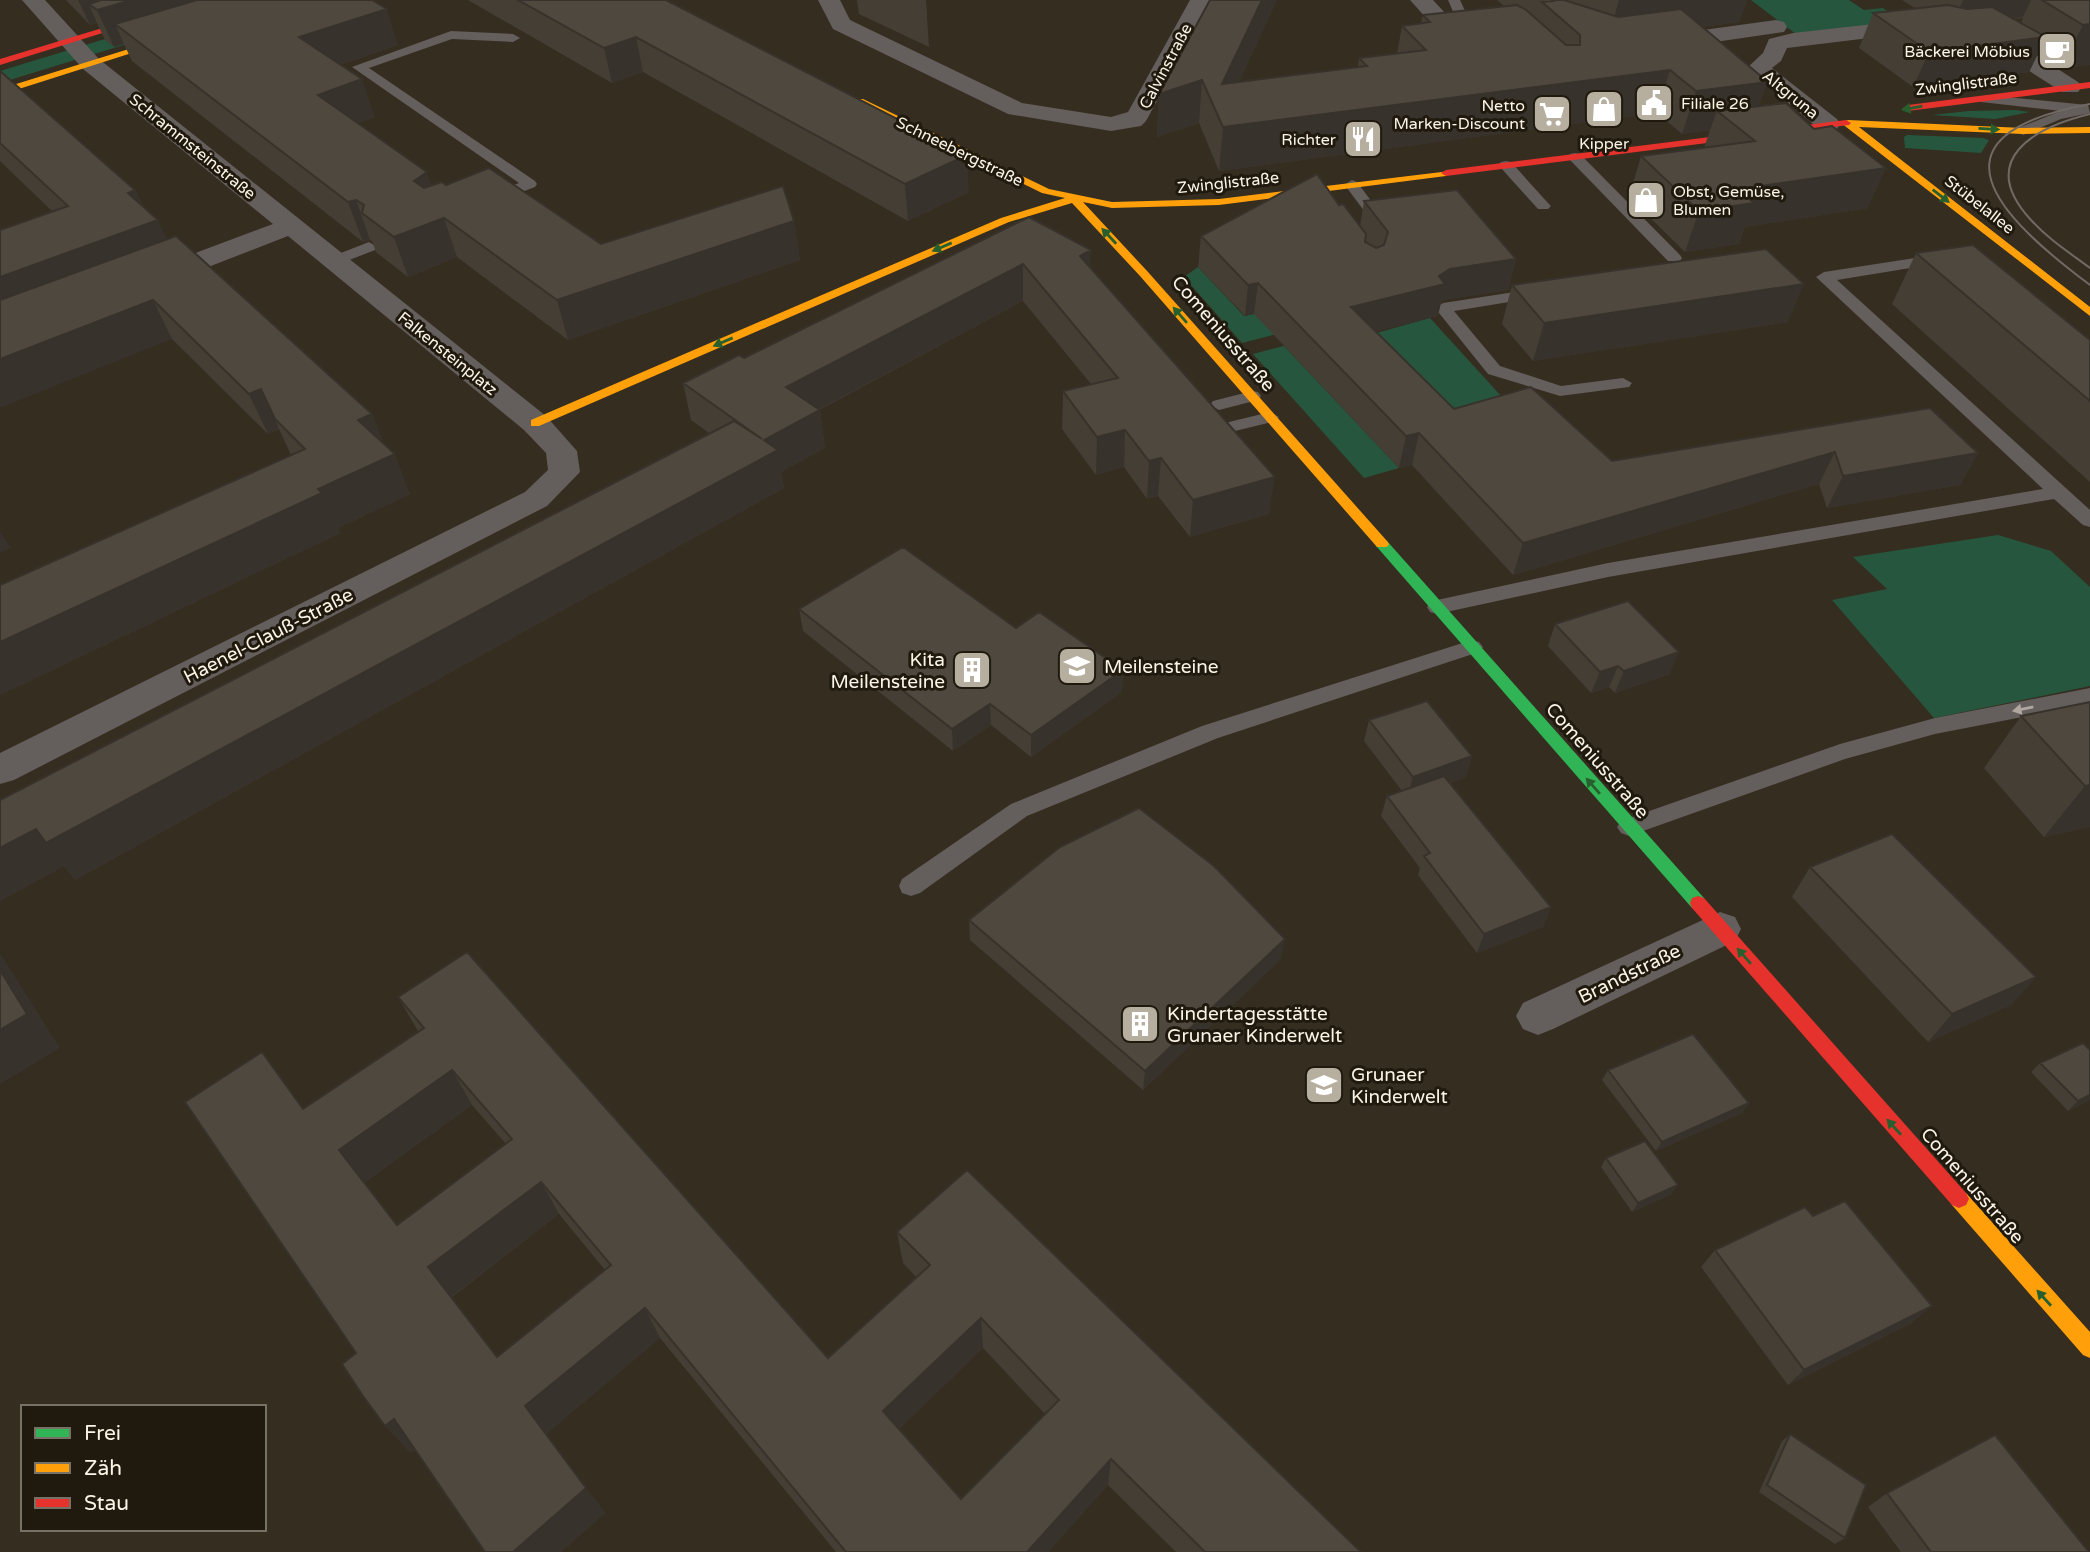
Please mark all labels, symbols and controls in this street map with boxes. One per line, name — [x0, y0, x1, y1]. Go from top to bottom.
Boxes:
street label: Calvinstraße — [1135, 20, 1197, 113]
cafe icon: Bäckerei Möbius — [2036, 30, 2078, 72]
place label: Bäckerei Möbius — [1904, 42, 2030, 62]
street label: Altgruna — [1758, 66, 1823, 123]
street label: Zwinglistraße — [1914, 68, 2018, 100]
public building icon: Filiale 26 — [1633, 82, 1675, 124]
shop icon: Kipper — [1583, 88, 1625, 130]
street label: Schrammsteinstraße — [125, 90, 260, 204]
supermarket icon: Netto Marken-Discount — [1531, 93, 1573, 135]
place label: Filiale 26 — [1681, 94, 1749, 114]
place label: Netto Marken-Discount — [1393, 96, 1525, 134]
one-way arrow — [1901, 103, 1923, 114]
street label: Schneebergstraße — [893, 112, 1026, 191]
restaurant icon: Richter — [1342, 118, 1384, 160]
one-way arrow — [1978, 124, 2000, 135]
place label: Richter — [1281, 130, 1337, 150]
place label: Kipper — [1579, 134, 1630, 154]
street label: Zwinglistraße — [1176, 168, 1280, 198]
street label: Stübelallee — [1940, 171, 2018, 238]
shop icon: Obst, Gemüse, Blumen — [1625, 179, 1667, 221]
place label: Obst, Gemüse, Blumen — [1673, 182, 1784, 220]
one-way arrow — [1932, 189, 1950, 203]
one-way arrow — [1102, 228, 1118, 245]
one-way arrow — [932, 241, 952, 253]
street label: Comeniusstraße — [1167, 271, 1280, 396]
one-way arrow — [1172, 306, 1188, 324]
street label: Falkensteinplatz — [394, 308, 501, 400]
one-way arrow — [712, 336, 733, 347]
street label: Haenel-Clauß-Straße — [180, 584, 357, 688]
school or university icon: Meilensteine — [1056, 645, 1098, 687]
place label: Kita Meilensteine — [830, 649, 945, 693]
building icon: Kita Meilensteine — [951, 649, 993, 691]
place label: Meilensteine — [1104, 656, 1219, 678]
street label: Comeniusstraße — [1541, 698, 1654, 823]
one-way arrow — [2012, 704, 2034, 715]
one-way arrow — [1586, 777, 1601, 794]
street label: Brandstraße — [1575, 940, 1684, 1008]
one-way arrow — [1737, 948, 1752, 965]
building icon: Kindertagesstätte Grunaer Kinderwelt — [1119, 1003, 1161, 1045]
place label: Kindertagesstätte Grunaer Kinderwelt — [1167, 1003, 1342, 1047]
school or university icon: Grunaer Kinderwelt — [1303, 1064, 1345, 1106]
place label: Grunaer Kinderwelt — [1351, 1064, 1448, 1108]
one-way arrow — [1886, 1118, 1902, 1136]
street label: Comeniusstraße — [1916, 1123, 2029, 1248]
one-way arrow — [2036, 1289, 2052, 1307]
legend — [21, 1405, 266, 1531]
text: Frei — [84, 1421, 121, 1446]
text: Zäh — [84, 1456, 122, 1481]
text: Stau — [84, 1491, 129, 1516]

